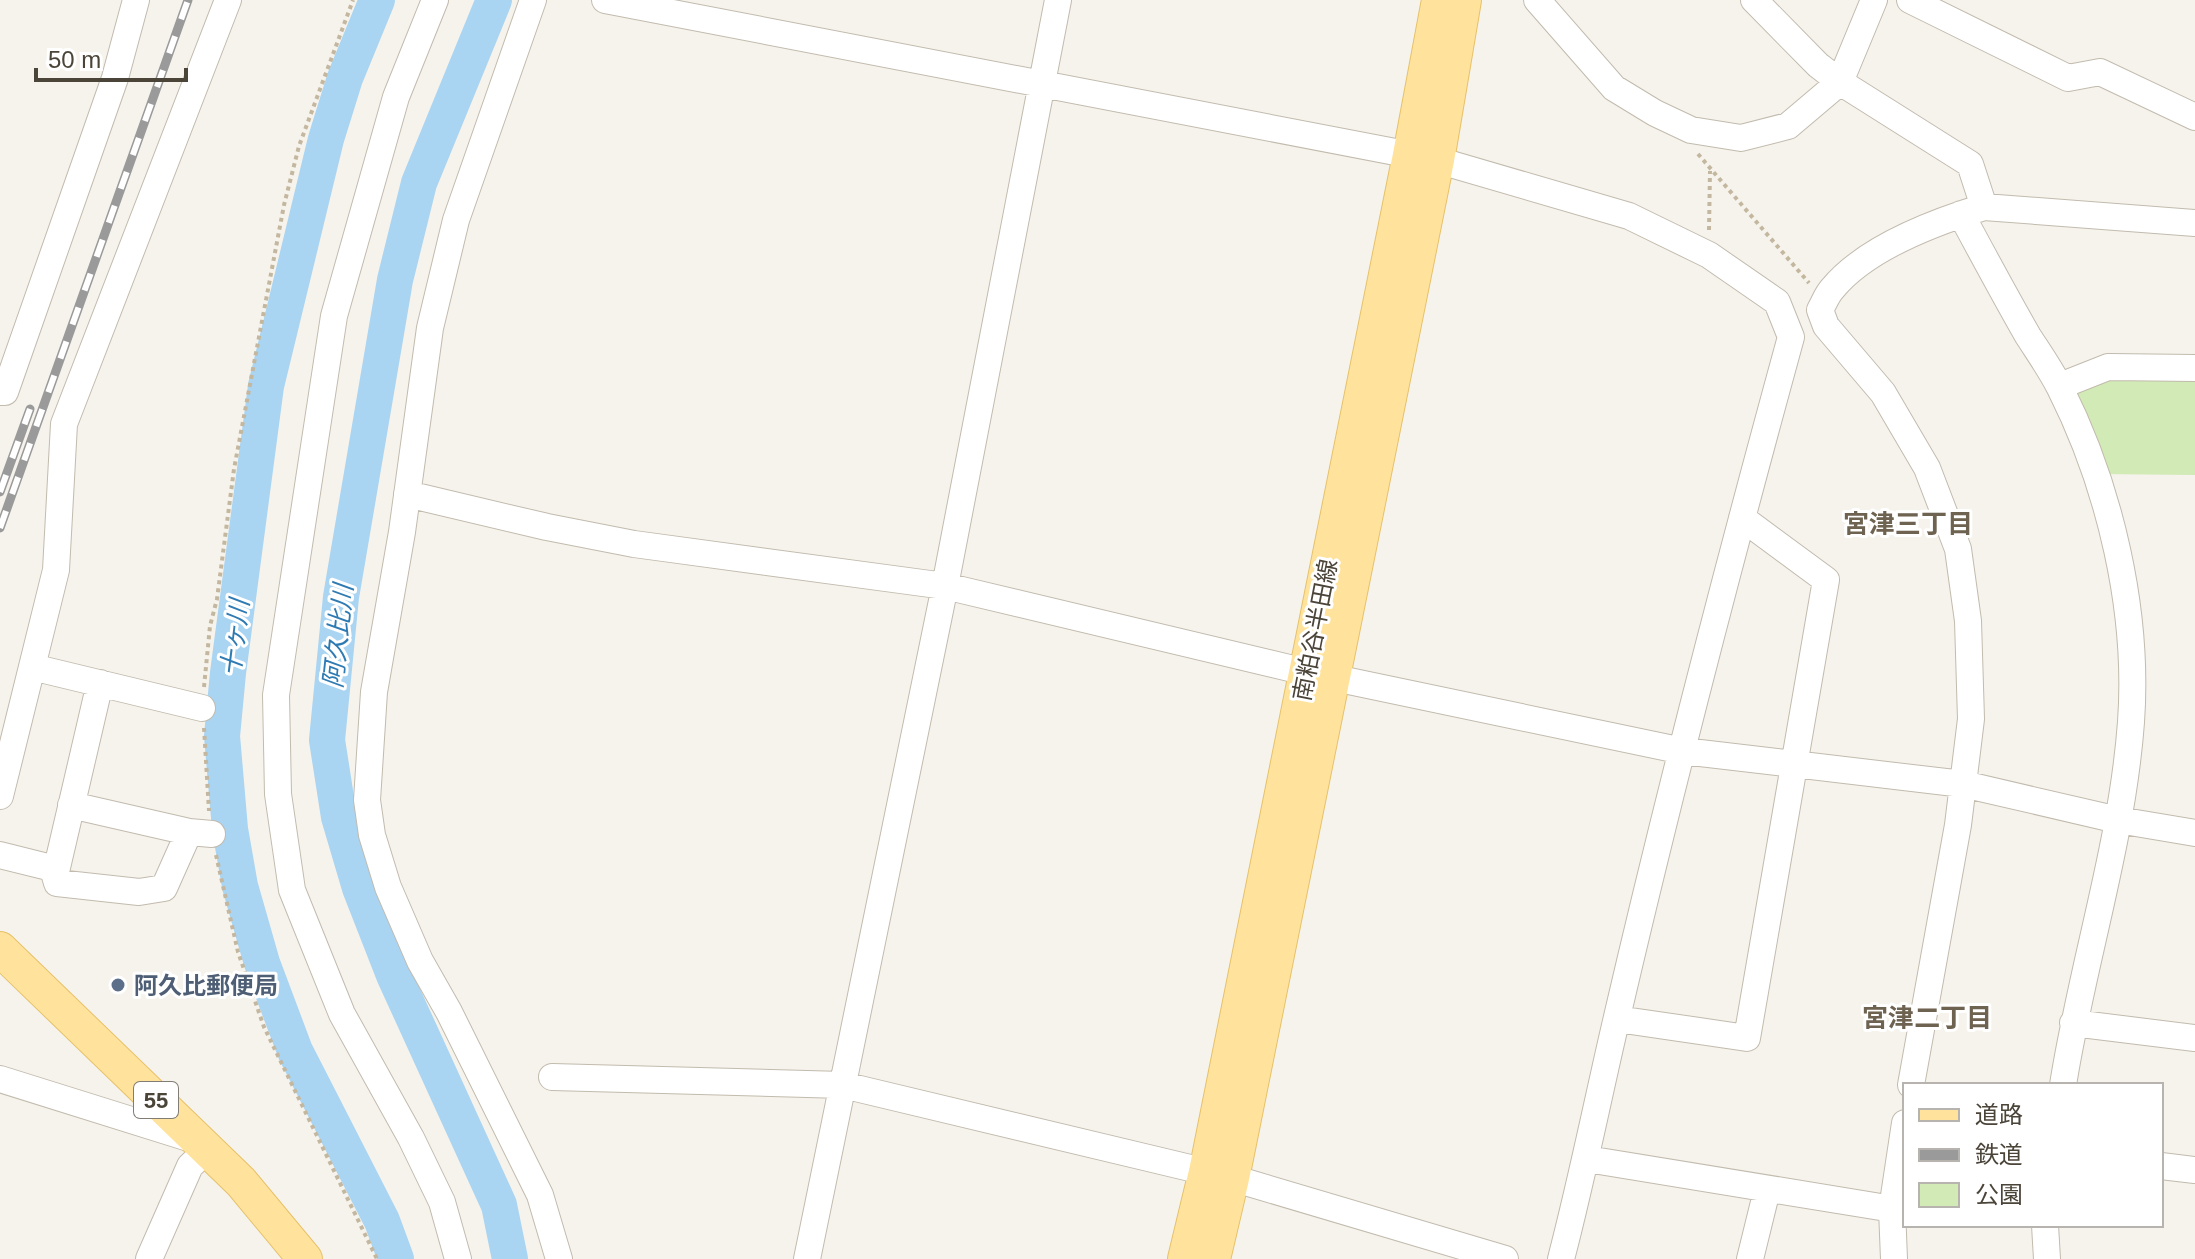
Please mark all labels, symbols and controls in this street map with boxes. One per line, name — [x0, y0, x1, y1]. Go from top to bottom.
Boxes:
scale bar — [36, 32, 186, 82]
text: 50 m — [48, 46, 101, 73]
district label: 宮津三丁目 — [1843, 509, 1973, 539]
street label: 南粕谷半田線 — [1288, 557, 1342, 703]
water label: 阿久比川 — [318, 580, 359, 689]
water label: 十ヶ川 — [215, 594, 255, 679]
place label: 阿久比郵便局 — [134, 972, 278, 999]
marker: 阿久比郵便局 — [109, 976, 127, 994]
district label: 宮津二丁目 — [1862, 1003, 1992, 1033]
road number: 55 — [134, 1082, 178, 1118]
legend — [1903, 1083, 2163, 1227]
text: 道路 — [1975, 1101, 2023, 1128]
text: 鉄道 — [1975, 1141, 2023, 1168]
text: 公園 — [1975, 1181, 2023, 1208]

